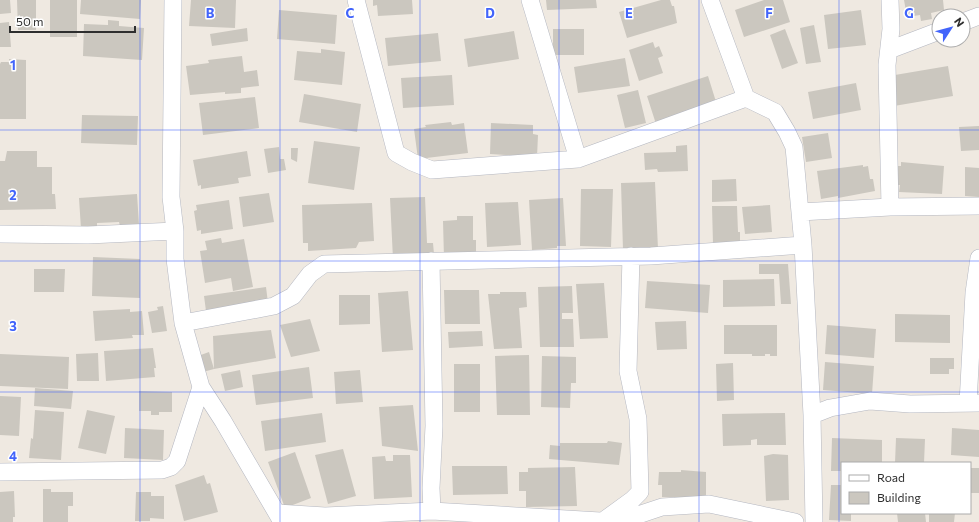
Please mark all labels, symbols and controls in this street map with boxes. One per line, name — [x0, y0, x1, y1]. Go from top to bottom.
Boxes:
text: B — [206, 5, 215, 21]
text: C — [346, 5, 355, 21]
text: D — [485, 5, 495, 21]
text: E — [625, 5, 633, 21]
text: F — [765, 5, 773, 21]
text: G — [904, 5, 914, 21]
scale bar — [10, 8, 135, 34]
north arrow — [931, 8, 971, 48]
text: 50 m — [16, 14, 44, 28]
text: N — [952, 15, 967, 29]
text: 1 — [10, 57, 16, 73]
text: 2 — [9, 187, 17, 203]
text: 3 — [9, 318, 17, 334]
text: 4 — [9, 448, 17, 464]
legend — [841, 462, 971, 514]
text: Road — [877, 470, 905, 484]
text: Building — [877, 490, 921, 504]

